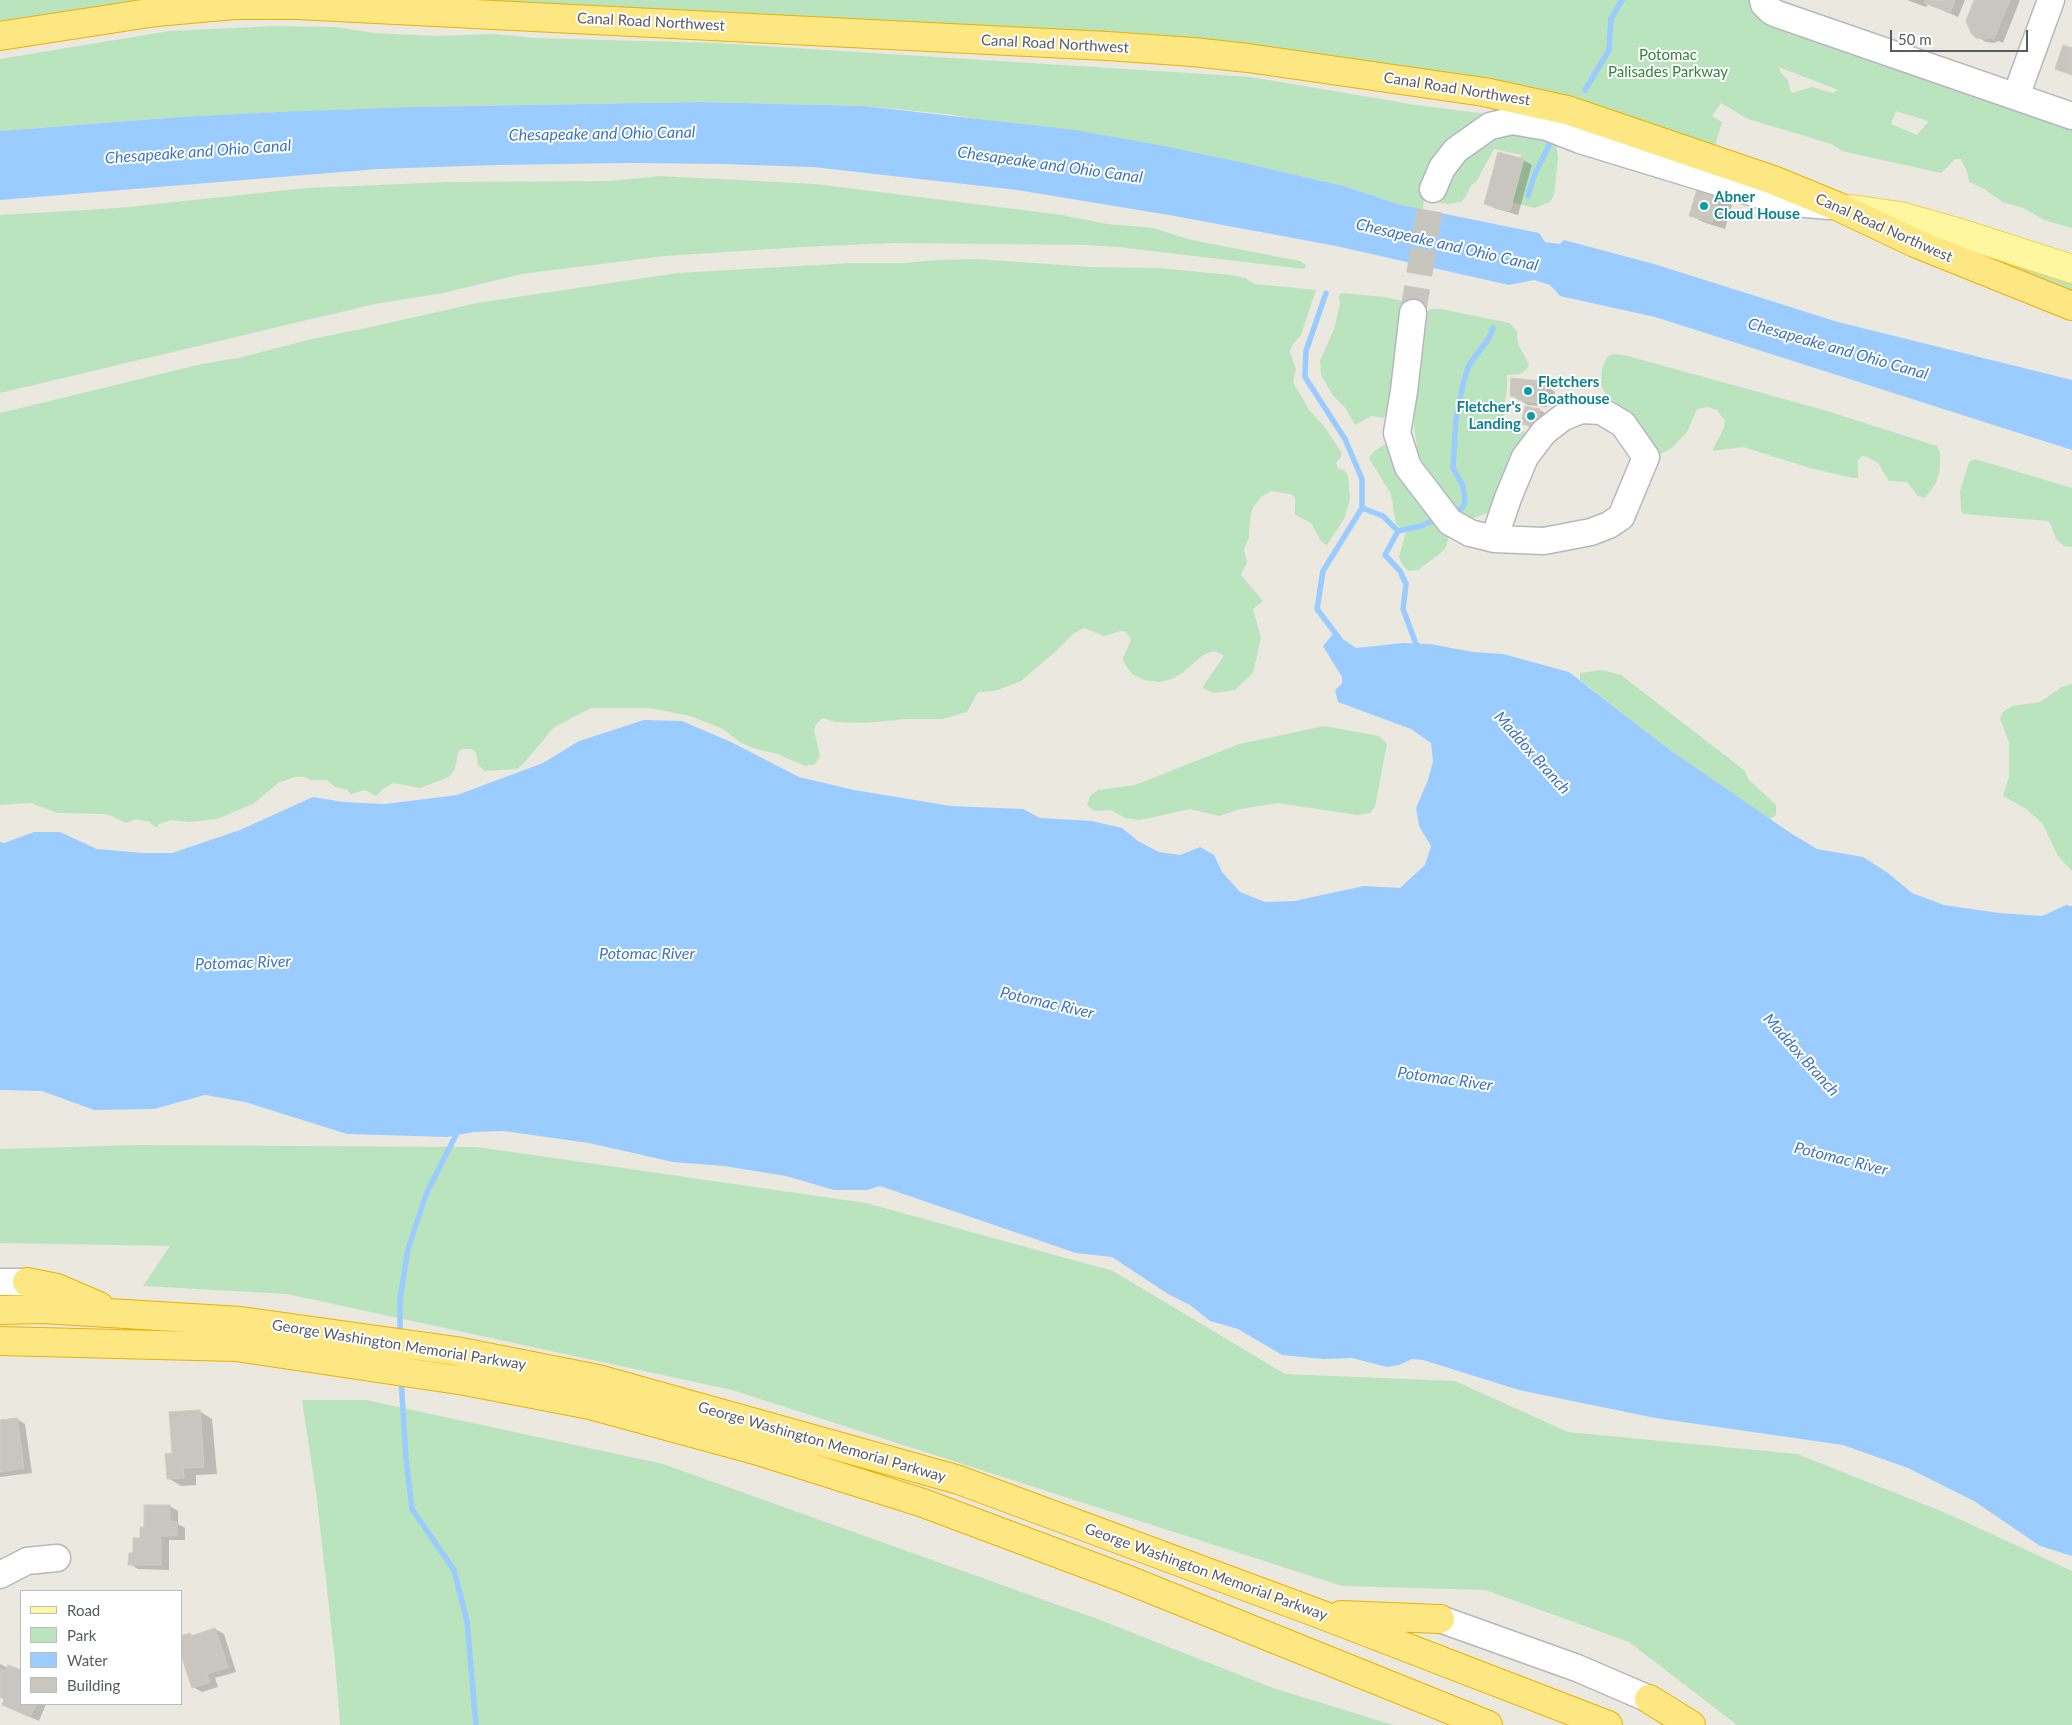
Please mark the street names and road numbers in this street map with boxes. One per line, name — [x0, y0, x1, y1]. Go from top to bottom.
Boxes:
street label: Canal Road Northwest — [577, 9, 725, 35]
street label: Canal Road Northwest — [981, 31, 1129, 57]
street label: Canal Road Northwest — [1382, 69, 1532, 109]
street label: Canal Road Northwest — [1813, 190, 1955, 266]
street label: George Washington Memorial Parkway — [271, 1316, 527, 1374]
street label: George Washington Memorial Parkway — [696, 1398, 948, 1486]
street label: George Washington Memorial Parkway — [1082, 1520, 1330, 1624]

